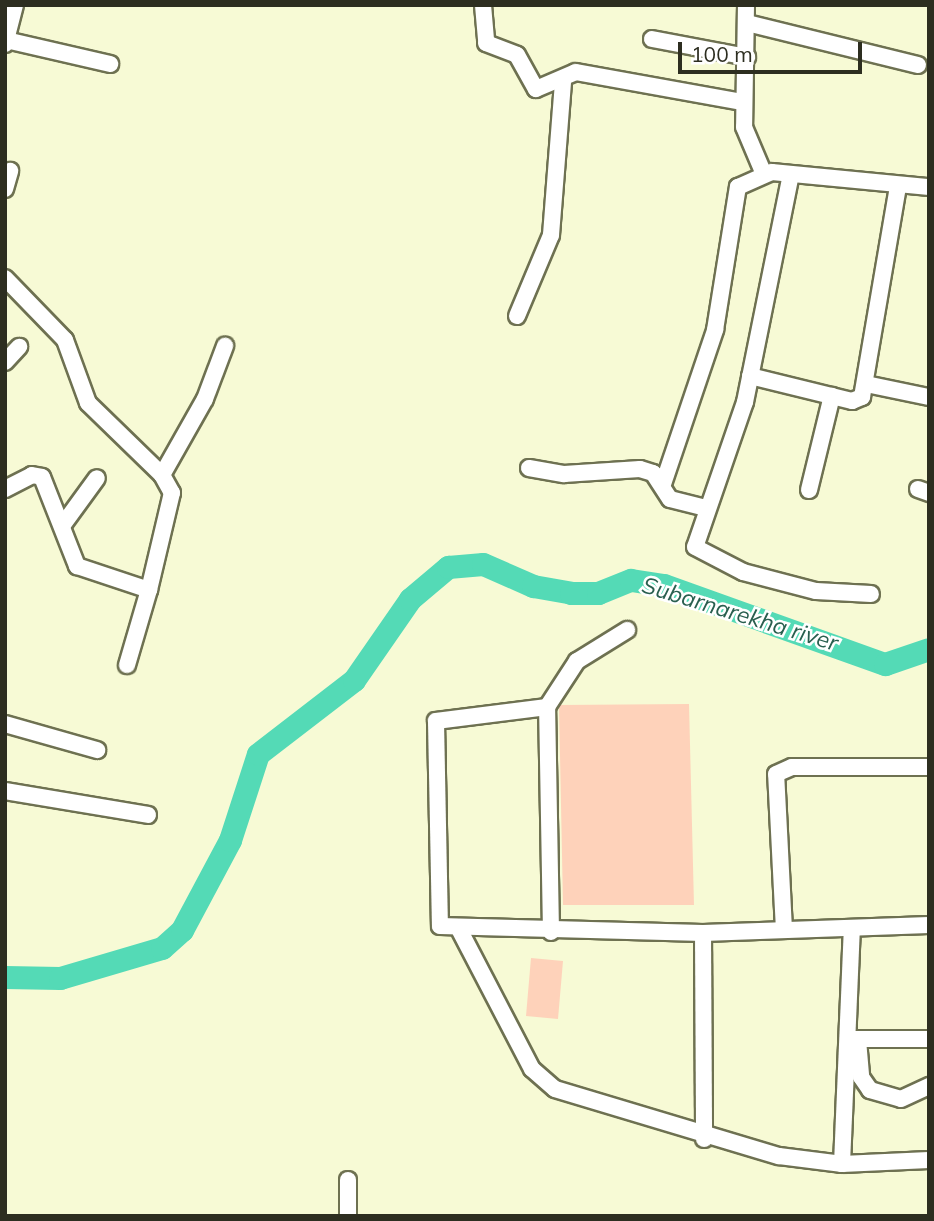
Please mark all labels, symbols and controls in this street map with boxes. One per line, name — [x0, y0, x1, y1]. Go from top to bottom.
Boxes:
scale bar — [682, 28, 866, 72]
text: 100 m — [691, 41, 753, 67]
water label: Subarnarekha river — [639, 571, 841, 657]

